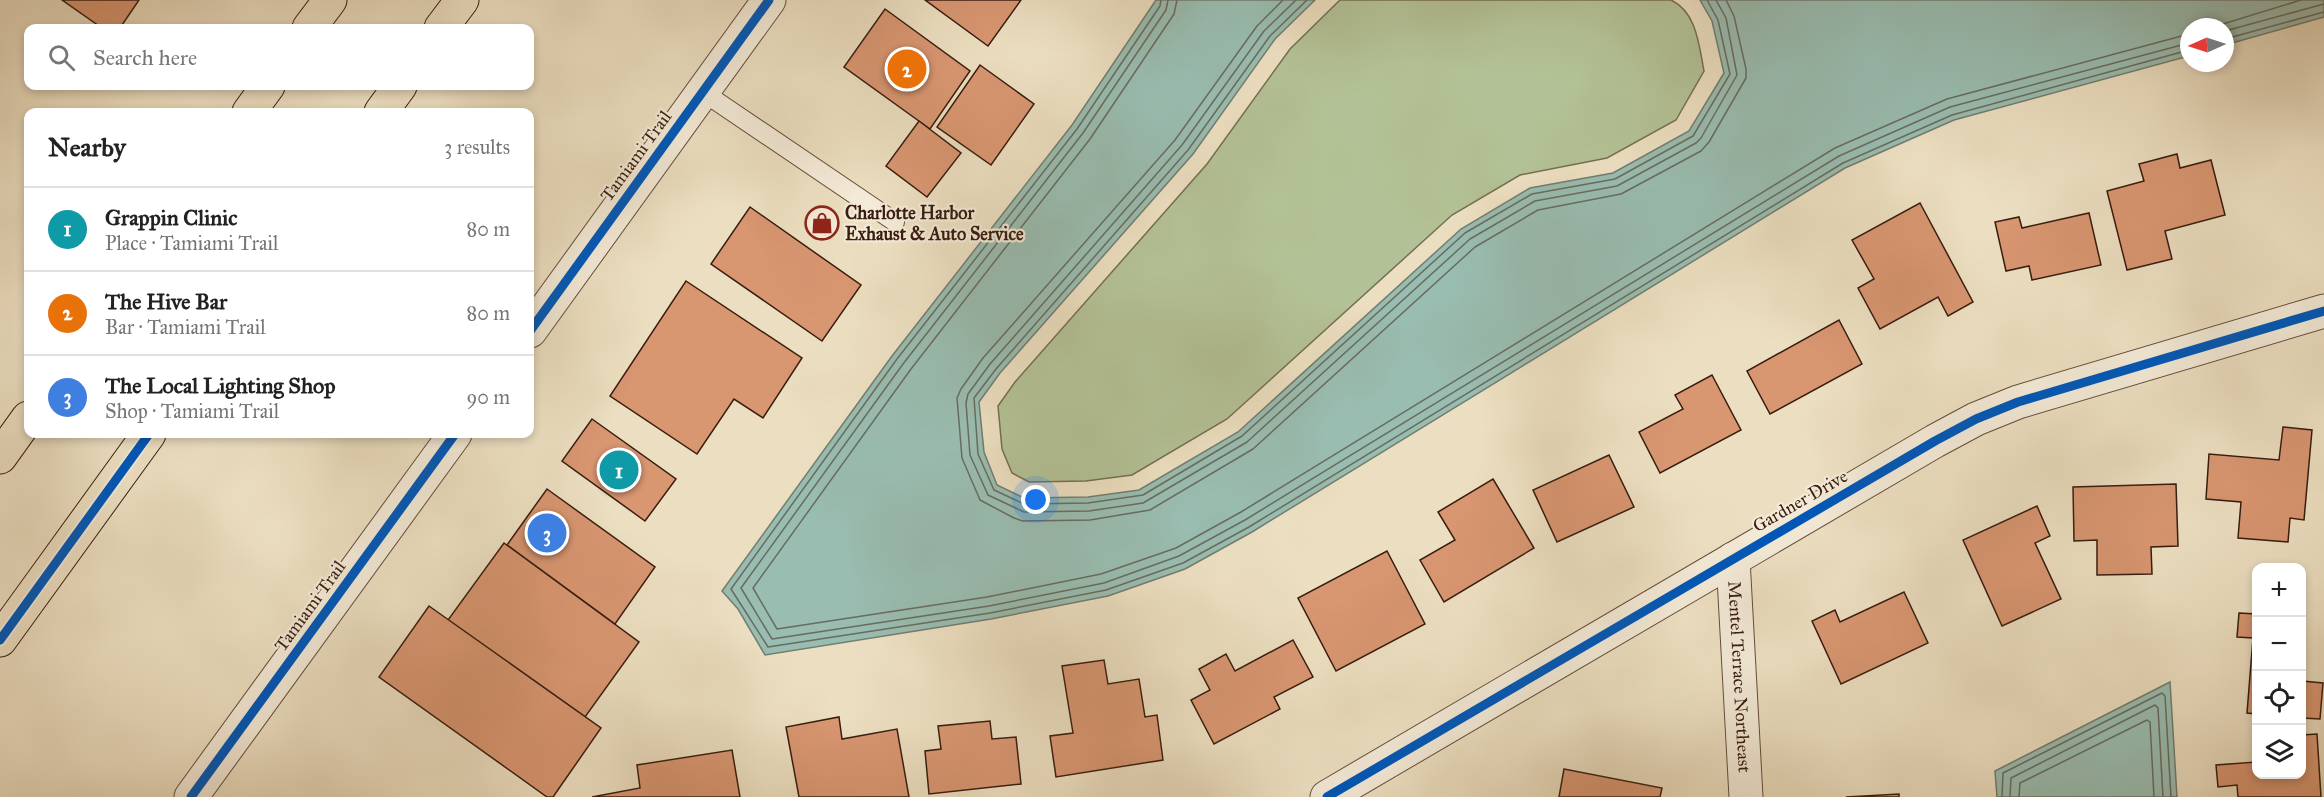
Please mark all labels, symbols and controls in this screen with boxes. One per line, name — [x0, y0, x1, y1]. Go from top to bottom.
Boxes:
north arrow — [2180, 18, 2234, 72]
search box — [24, 24, 534, 90]
icon: search — [45, 41, 78, 74]
text: Search here — [93, 44, 197, 71]
pin: 2 — [888, 46, 926, 92]
street label: Tamiami Trail — [596, 106, 676, 206]
text: Nearby — [48, 131, 126, 163]
text: 3 results — [444, 135, 510, 159]
place label: Charlotte Harbor Exhaust & Auto Service — [845, 202, 1024, 245]
text: Grappin Clinic — [105, 204, 237, 231]
shop icon: Charlotte Harbor Exhaust & Auto Service — [804, 205, 840, 241]
text: 1 — [64, 217, 71, 241]
text: 80 m — [467, 217, 510, 241]
text: Place · Tamiami Trail — [105, 231, 278, 255]
text: The Hive Bar — [105, 288, 227, 315]
text: 2 — [63, 301, 72, 325]
text: 80 m — [467, 301, 510, 325]
text: Bar · Tamiami Trail — [105, 315, 266, 339]
text: The Local Lighting Shop — [105, 372, 335, 399]
text: 3 — [64, 385, 72, 409]
text: 90 m — [467, 385, 510, 409]
text: Shop · Tamiami Trail — [105, 399, 279, 423]
pin: 1 — [600, 448, 638, 492]
street label: Gardner Drive — [1749, 465, 1851, 537]
your location — [1021, 485, 1050, 514]
pin: 3 — [528, 510, 566, 556]
street label: Tamiami Trail — [270, 556, 350, 656]
map controls — [2252, 563, 2306, 779]
button: + — [2252, 563, 2306, 617]
street label: Mentel Terrace Northeast — [1723, 580, 1756, 774]
button: − — [2252, 617, 2306, 671]
button: locate — [2252, 671, 2306, 725]
button: layers — [2252, 725, 2306, 779]

